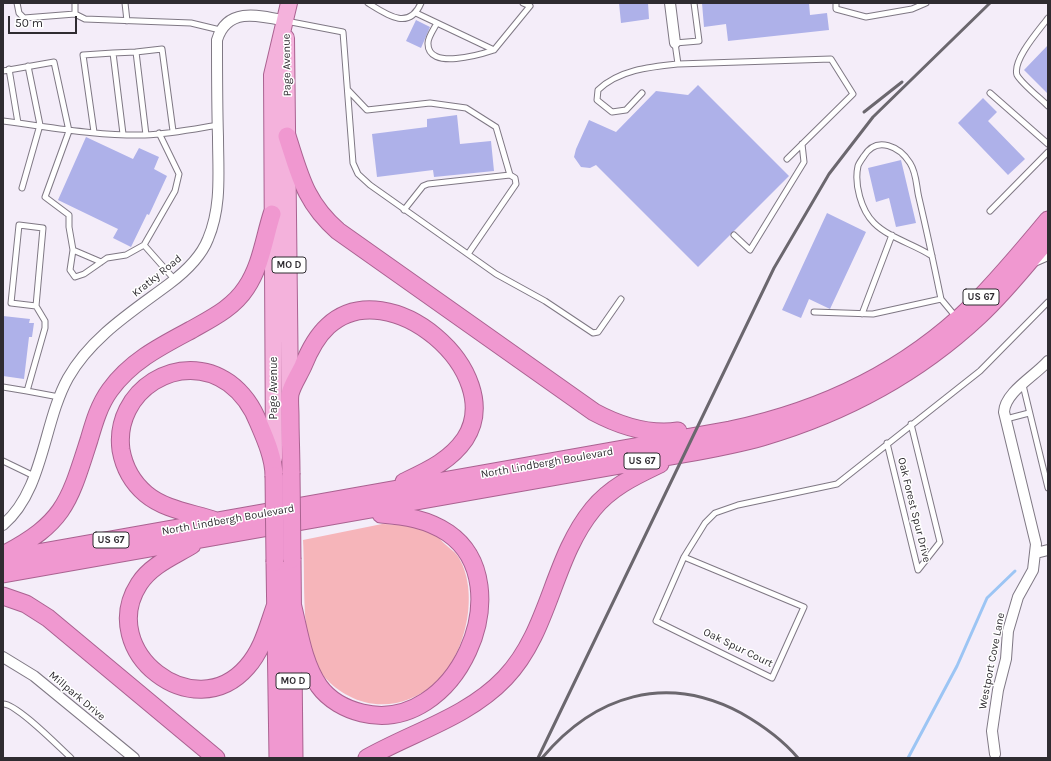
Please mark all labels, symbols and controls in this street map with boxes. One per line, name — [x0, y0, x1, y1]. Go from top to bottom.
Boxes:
scale bar — [10, 8, 79, 34]
text: 50 m — [15, 16, 43, 30]
street label: Page Avenue — [280, 33, 294, 97]
street label: Kratky Road — [130, 252, 184, 300]
road number: MO D — [272, 257, 306, 273]
road number: US 67 — [963, 289, 999, 305]
street label: Page Avenue — [267, 357, 281, 419]
street label: North Lindbergh Boulevard — [480, 445, 614, 481]
road number: US 67 — [624, 453, 660, 469]
street label: Oak Forest Spur Drive — [895, 456, 933, 564]
street label: North Lindbergh Boulevard — [161, 502, 295, 538]
road number: US 67 — [93, 532, 129, 548]
street label: Westport Cove Lane — [976, 612, 1008, 710]
street label: Oak Spur Court — [701, 625, 775, 671]
street label: Millpark Drive — [46, 669, 108, 723]
road number: MO D — [276, 673, 310, 689]

